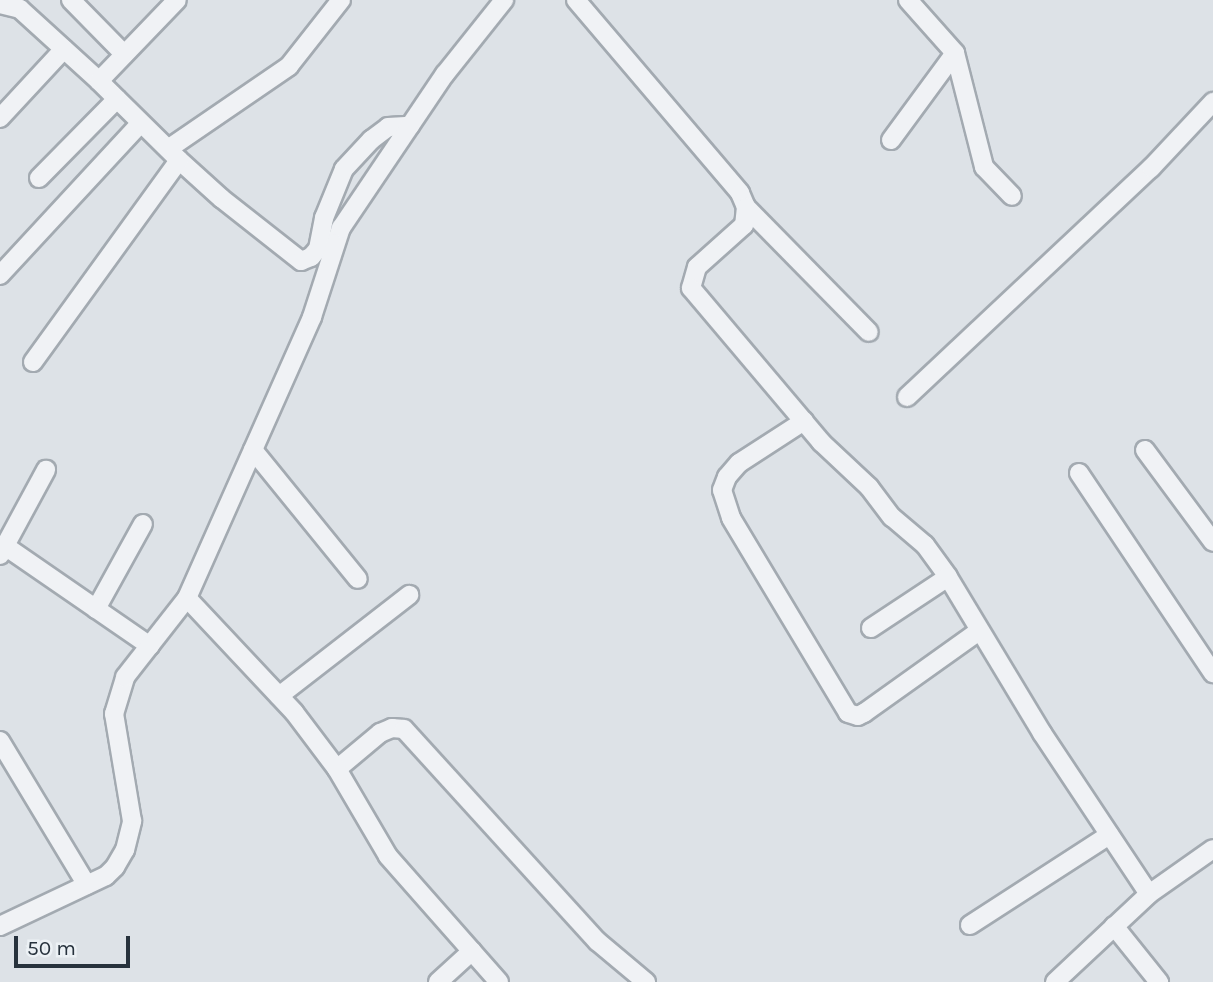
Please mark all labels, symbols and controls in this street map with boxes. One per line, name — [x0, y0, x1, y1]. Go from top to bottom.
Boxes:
scale bar — [18, 922, 133, 966]
text: 50 m — [27, 936, 76, 960]

